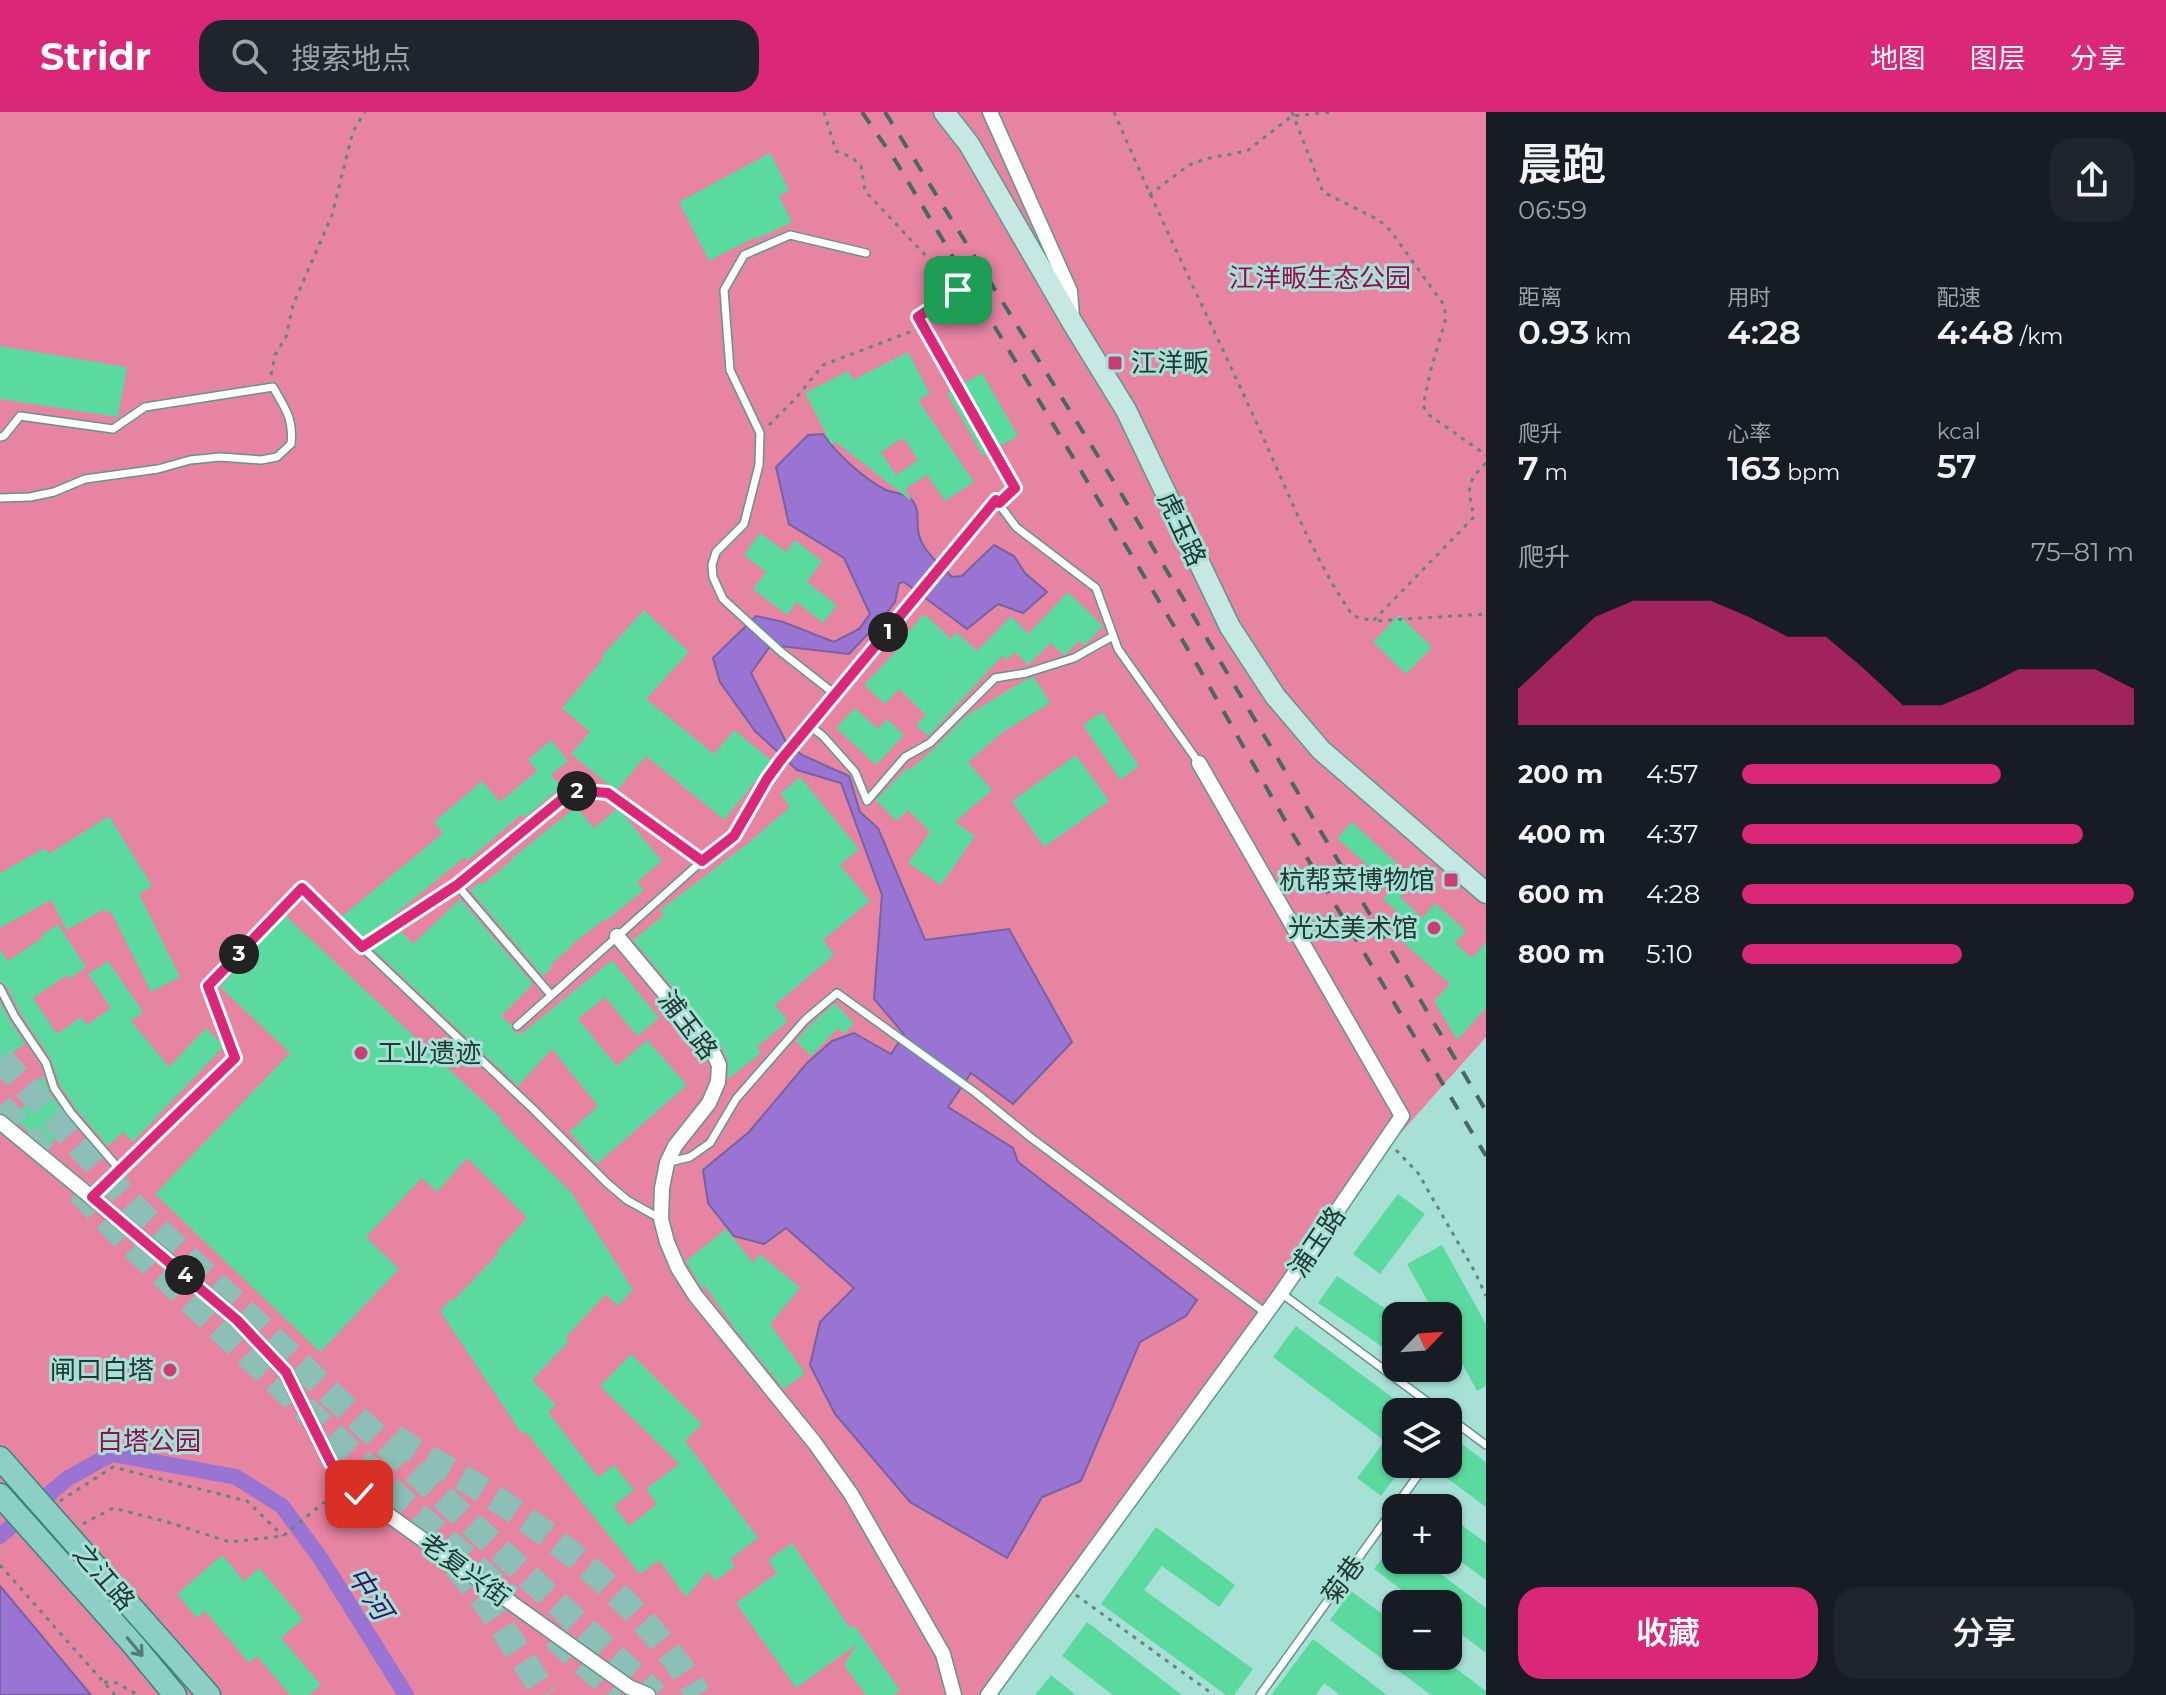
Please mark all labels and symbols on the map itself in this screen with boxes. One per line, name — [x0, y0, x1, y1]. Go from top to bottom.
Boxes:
pin — [924, 256, 992, 324]
park label: 江洋畈生态公园 — [1229, 262, 1411, 294]
place label: 江洋畈 — [1131, 347, 1209, 379]
marker: 江洋畈 — [1106, 354, 1124, 372]
street label: 虎玉路 — [1151, 487, 1213, 571]
pin: 1 — [868, 612, 908, 652]
pin: 2 — [557, 771, 597, 811]
place label: 杭帮菜博物馆 — [1279, 864, 1435, 896]
marker: 杭帮菜博物馆 — [1442, 871, 1460, 889]
place label: 光达美术馆 — [1288, 912, 1418, 944]
marker: 光达美术馆 — [1425, 919, 1443, 937]
pin: 3 — [219, 934, 259, 974]
street label: 浦玉路 — [652, 984, 724, 1066]
place label: 工业遗迹 — [377, 1037, 481, 1069]
marker: 工业遗迹 — [352, 1044, 370, 1062]
street label: 浦玉路 — [1282, 1201, 1352, 1283]
pin: 4 — [165, 1255, 205, 1295]
north arrow — [1382, 1302, 1462, 1382]
place label: 闸口白塔 — [50, 1354, 154, 1386]
marker: 闸口白塔 — [161, 1361, 179, 1379]
park label: 白塔公园 — [97, 1425, 201, 1457]
pin — [325, 1460, 393, 1528]
street label: 老复兴街 — [414, 1526, 516, 1614]
street label: 之江路 — [66, 1537, 142, 1617]
street label: 菊巷 — [1315, 1550, 1371, 1610]
water label: 中河 — [340, 1560, 402, 1630]
one-way arrow — [126, 1636, 144, 1657]

